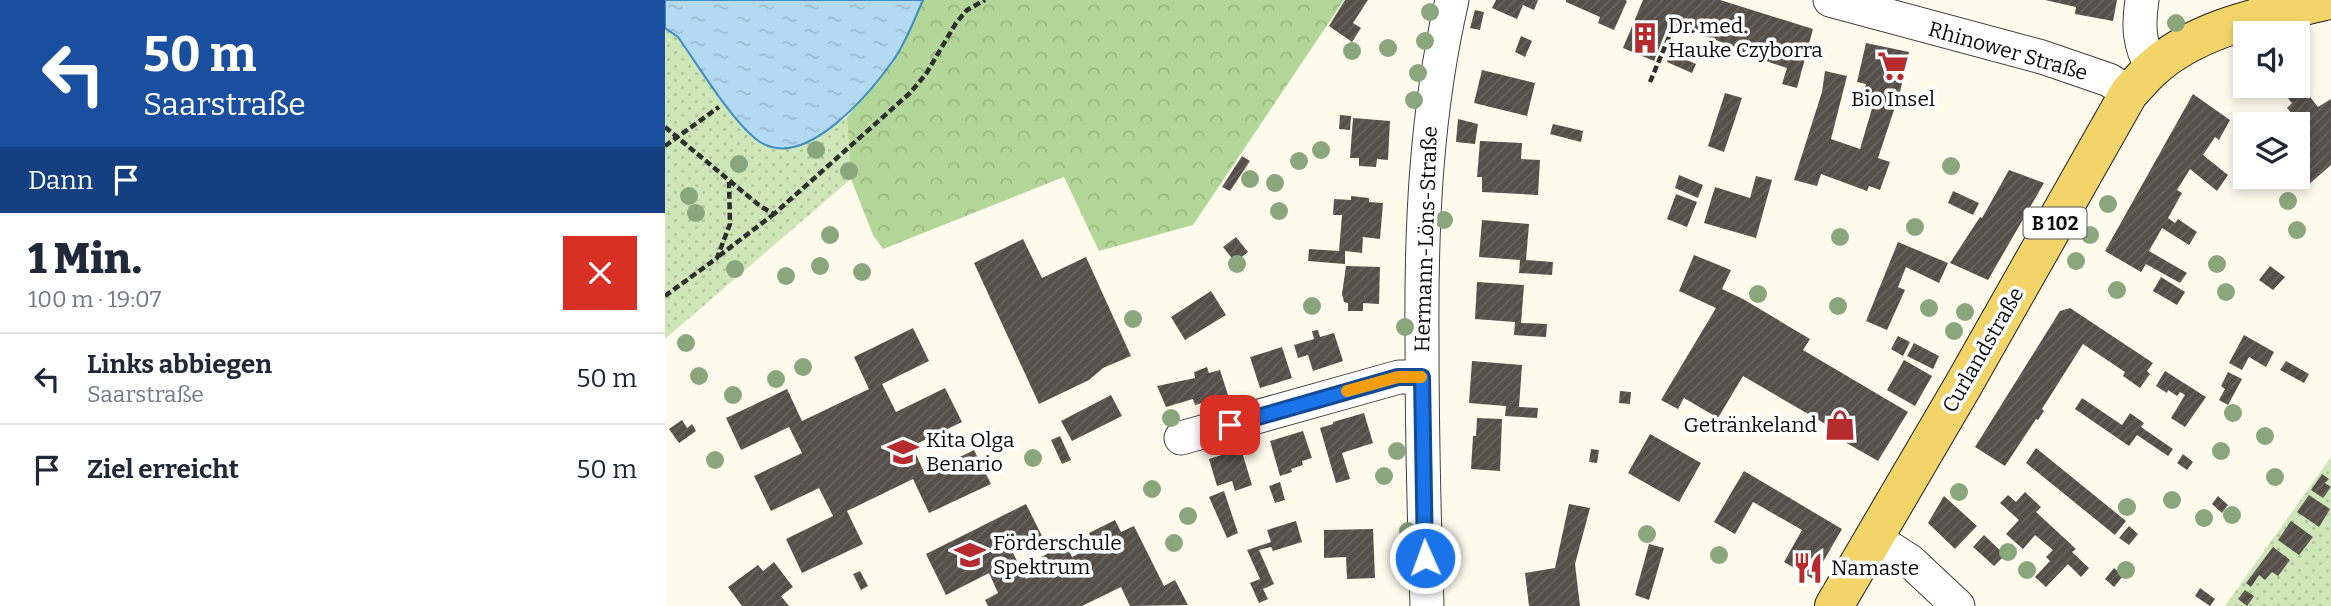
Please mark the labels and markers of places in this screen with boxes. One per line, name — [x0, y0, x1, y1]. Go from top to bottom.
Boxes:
place label: Dr. med. Hauke Czyborra — [1668, 13, 1823, 63]
building icon: Dr. med. Hauke Czyborra — [1628, 21, 1662, 55]
supermarket icon: Bio Insel — [1876, 49, 1910, 83]
place label: Bio Insel — [1851, 86, 1935, 112]
pin — [1200, 395, 1260, 455]
shop icon: Getränkeland — [1823, 408, 1857, 442]
place label: Getränkeland — [1683, 412, 1817, 438]
place label: Kita Olga Benario — [926, 427, 1015, 477]
school or university icon: Kita Olga Benario — [886, 435, 920, 469]
place label: Förderschule Spektrum — [993, 530, 1122, 580]
school or university icon: Förderschule Spektrum — [953, 538, 987, 572]
restaurant icon: Namaste — [1791, 551, 1825, 585]
place label: Namaste — [1831, 555, 1919, 581]

